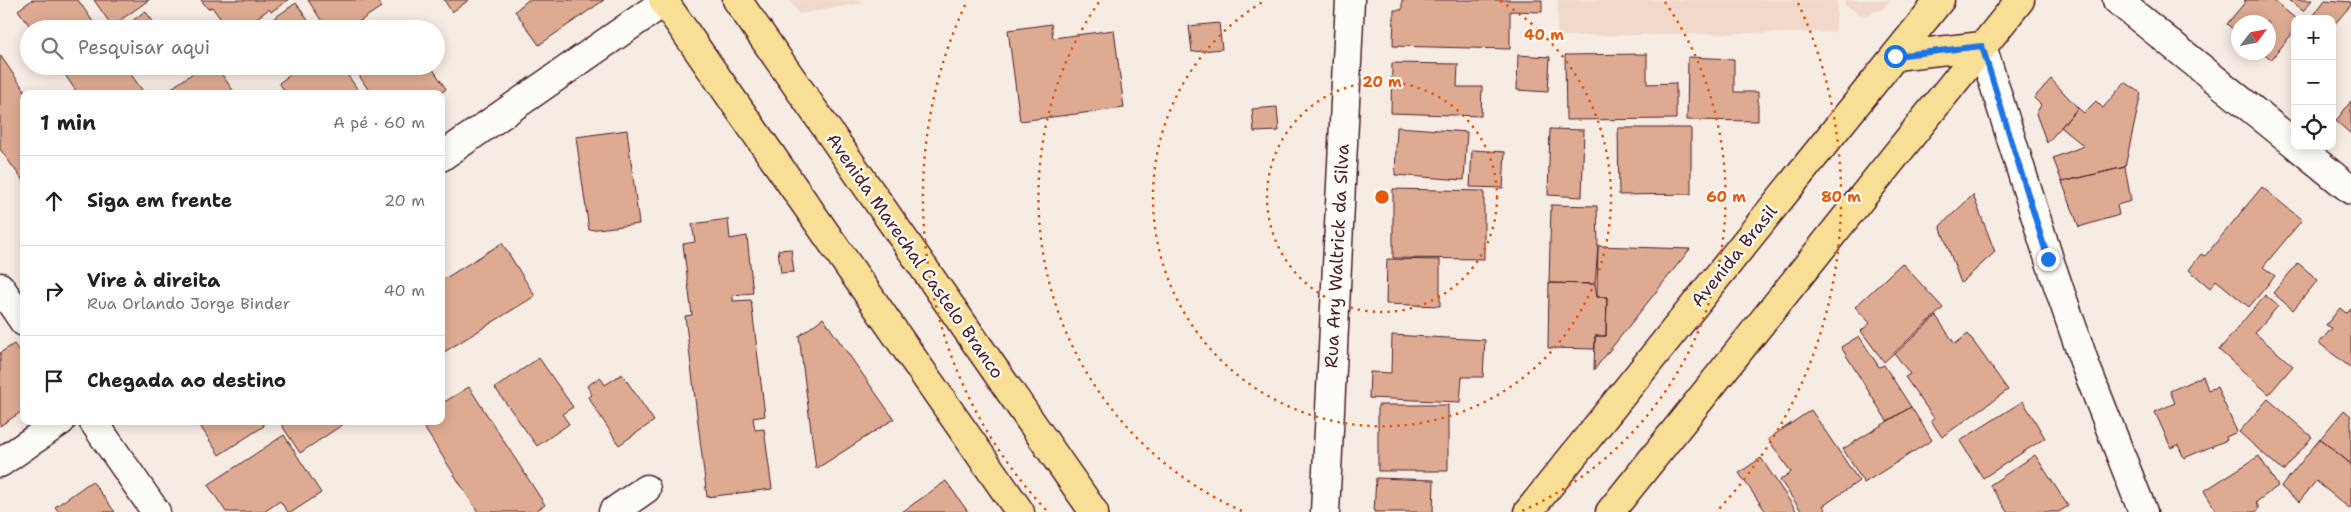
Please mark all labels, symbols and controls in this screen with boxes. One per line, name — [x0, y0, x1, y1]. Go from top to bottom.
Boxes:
north arrow — [2231, 15, 2276, 60]
map controls — [2291, 15, 2336, 150]
button: + — [2291, 15, 2336, 60]
search box — [20, 20, 445, 75]
text: 40 m — [1524, 25, 1564, 45]
icon: search — [38, 34, 66, 62]
text: Pesquisar aqui — [78, 35, 210, 60]
route start — [1884, 45, 1907, 68]
button: − — [2291, 60, 2336, 105]
text: 20 m — [1362, 72, 1402, 92]
button: locate — [2291, 105, 2336, 150]
text: 1 min — [40, 109, 96, 137]
text: A pé · 60 m — [333, 112, 425, 133]
street label: Avenida Marechal Castelo Branco — [821, 129, 1009, 383]
street label: Rua Ary Waltrick da Silva — [1319, 143, 1355, 369]
icon: ahead — [40, 187, 68, 215]
text: 60 m — [1706, 187, 1746, 207]
text: 80 m — [1821, 187, 1861, 207]
text: Siga em frente — [87, 188, 232, 213]
centre of rings — [1373, 188, 1391, 206]
text: 20 m — [384, 190, 425, 211]
street label: Avenida Brasil — [1685, 200, 1783, 312]
route end — [2037, 248, 2060, 271]
text: Vire à direita — [87, 268, 220, 293]
icon: right — [40, 277, 68, 305]
text: 40 m — [383, 280, 425, 301]
text: Rua Orlando Jorge Binder — [87, 293, 290, 314]
icon: arrive — [40, 367, 68, 395]
text: Chegada ao destino — [87, 368, 286, 393]

